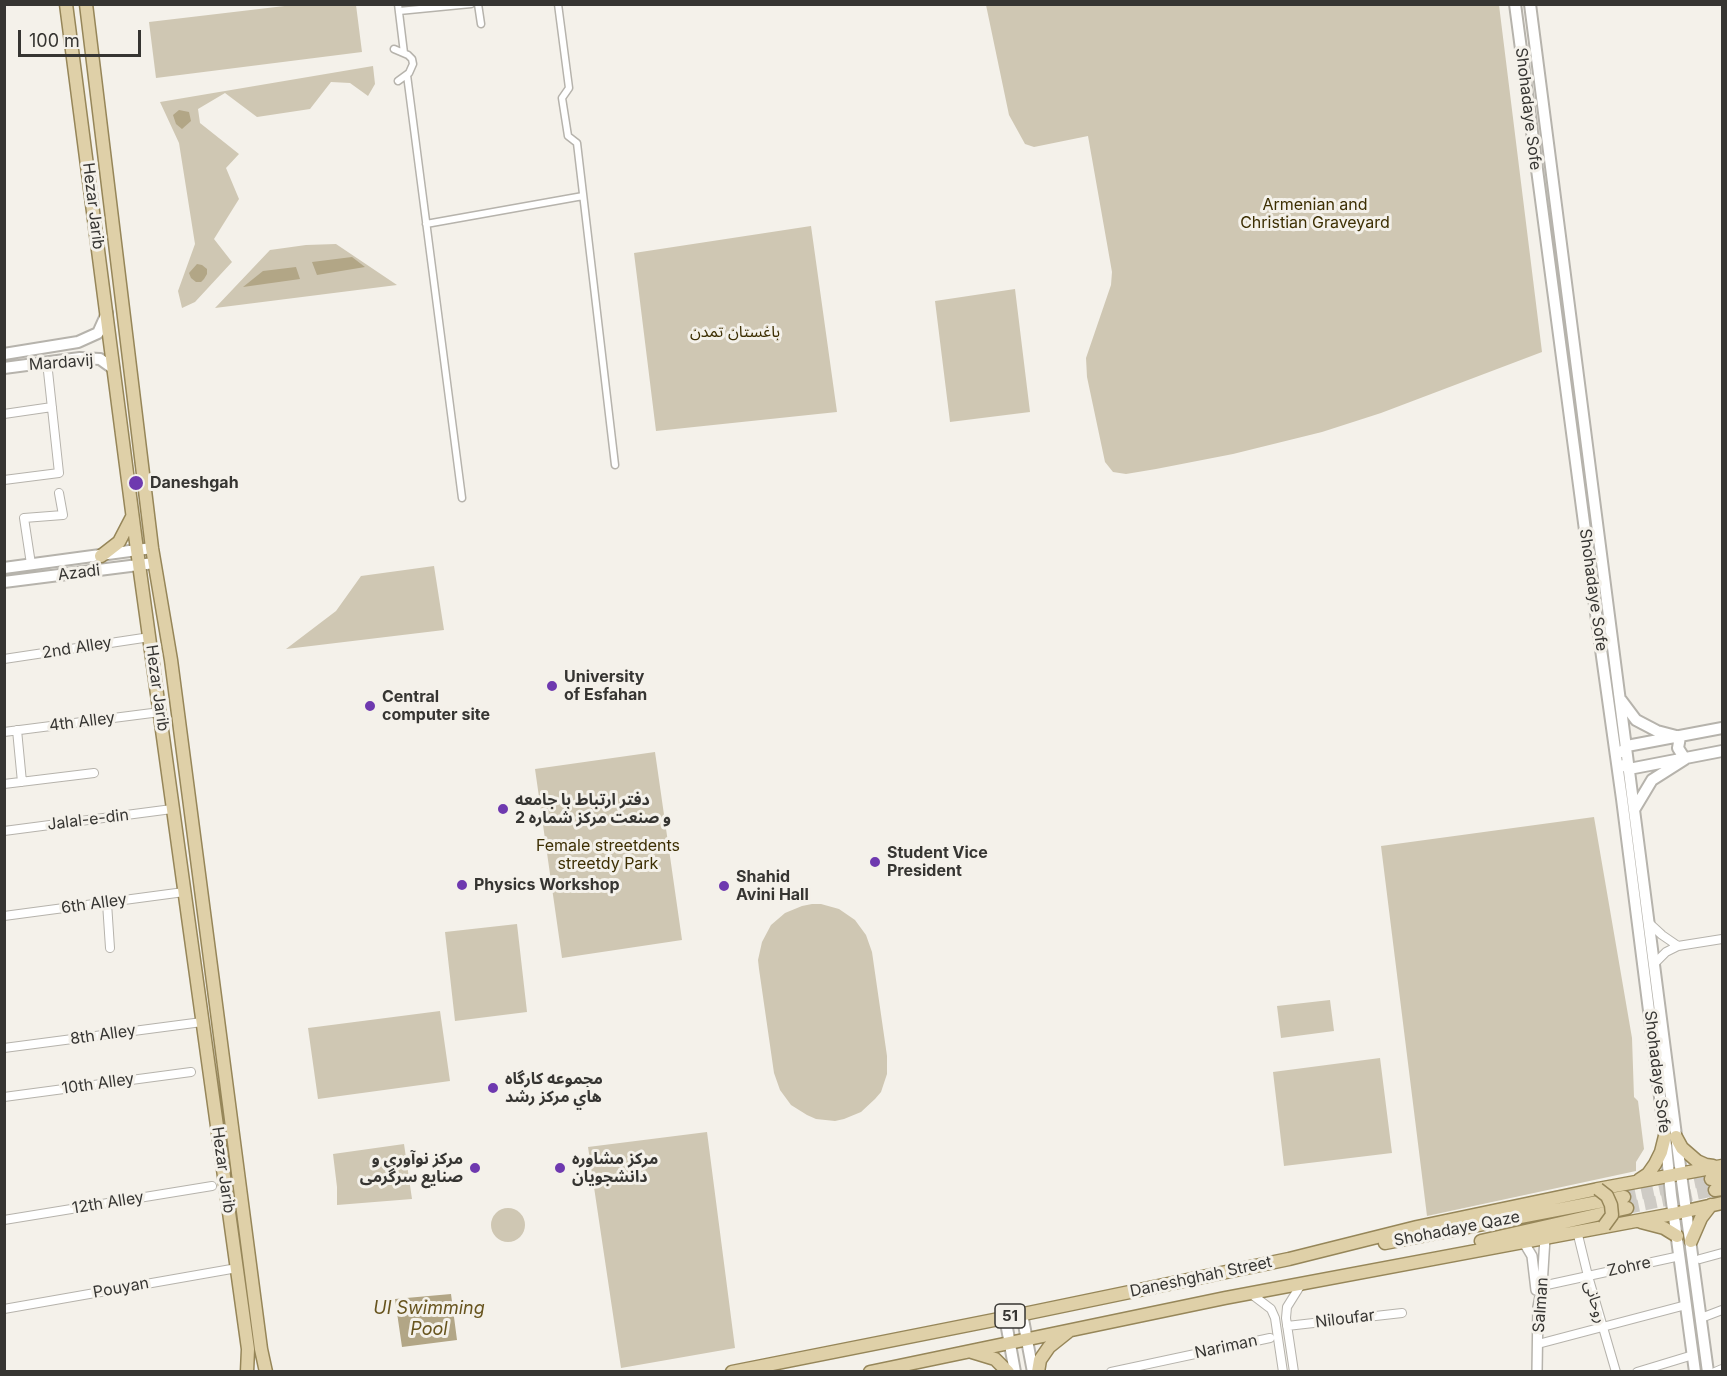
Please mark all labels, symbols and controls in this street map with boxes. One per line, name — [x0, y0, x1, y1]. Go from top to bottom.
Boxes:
scale bar — [21, 18, 144, 56]
text: 100 m — [29, 30, 80, 51]
street label: Shohadaye Sofe — [1511, 47, 1545, 171]
street label: Hezar Jarib — [78, 161, 108, 251]
park label: Armenian and Christian Graveyard — [1240, 195, 1390, 233]
park label: باغستان تمدن — [690, 322, 780, 342]
street label: Mardavij — [28, 351, 94, 375]
place label: Daneshgah — [150, 473, 239, 493]
marker: Daneshgah — [127, 474, 145, 492]
street label: Shohadaye Sofe — [1575, 528, 1611, 652]
street label: Azadi — [57, 561, 101, 585]
street label: 2nd Alley — [41, 633, 113, 663]
street label: Hezar Jarib — [141, 643, 173, 733]
place label: University of Esfahan — [564, 667, 647, 705]
marker: University of Esfahan — [545, 679, 559, 693]
place label: Central computer site — [382, 687, 490, 725]
marker: Central computer site — [363, 699, 377, 713]
street label: 4th Alley — [48, 708, 116, 736]
place label: دفتر ارتباط با جامعه و صنعت مرکز شماره 2 — [515, 790, 671, 828]
marker: دفتر ارتباط با جامعه و صنعت مرکز شماره 2 — [496, 802, 510, 816]
street label: Jalal-e-din — [46, 805, 130, 835]
park label: Female streetdents streetdy Park — [536, 836, 680, 874]
place label: Student Vice President — [887, 843, 988, 881]
marker: Student Vice President — [868, 855, 882, 869]
place label: Shahid Avini Hall — [736, 867, 809, 905]
place label: Physics Workshop — [474, 875, 620, 895]
marker: Physics Workshop — [455, 878, 469, 892]
marker: Shahid Avini Hall — [717, 879, 731, 893]
street label: 6th Alley — [60, 890, 128, 918]
street label: Shohadaye Sofe — [1640, 1010, 1674, 1134]
street label: 8th Alley — [69, 1021, 137, 1049]
street label: 10th Alley — [61, 1069, 135, 1099]
place label: مجموعه کارگاه هاي مرکز رشد — [505, 1069, 603, 1107]
marker: مجموعه کارگاه هاي مرکز رشد — [486, 1081, 500, 1095]
street label: Hezar Jarib — [207, 1125, 239, 1215]
place label: مرکز نوآوری و صنایع سرگرمی — [360, 1149, 463, 1187]
place label: مرکز مشاوره دانشجویان — [572, 1149, 658, 1187]
marker: مرکز نوآوری و صنایع سرگرمی — [468, 1161, 482, 1175]
marker: مرکز مشاوره دانشجویان — [553, 1161, 567, 1175]
street label: 12th Alley — [71, 1188, 145, 1218]
street label: Shohadaye Qaze — [1392, 1207, 1522, 1251]
street label: Daneshghah Street — [1128, 1253, 1274, 1301]
street label: Zohre — [1605, 1253, 1653, 1281]
street label: Pouyan — [91, 1274, 151, 1302]
street label: Salman — [1529, 1277, 1553, 1333]
street label: روحانی — [1580, 1279, 1610, 1325]
water label: UI Swimming Pool — [373, 1298, 485, 1340]
road number: 51 — [995, 1304, 1025, 1328]
street label: Niloufar — [1314, 1306, 1376, 1332]
street label: Nariman — [1193, 1331, 1259, 1363]

